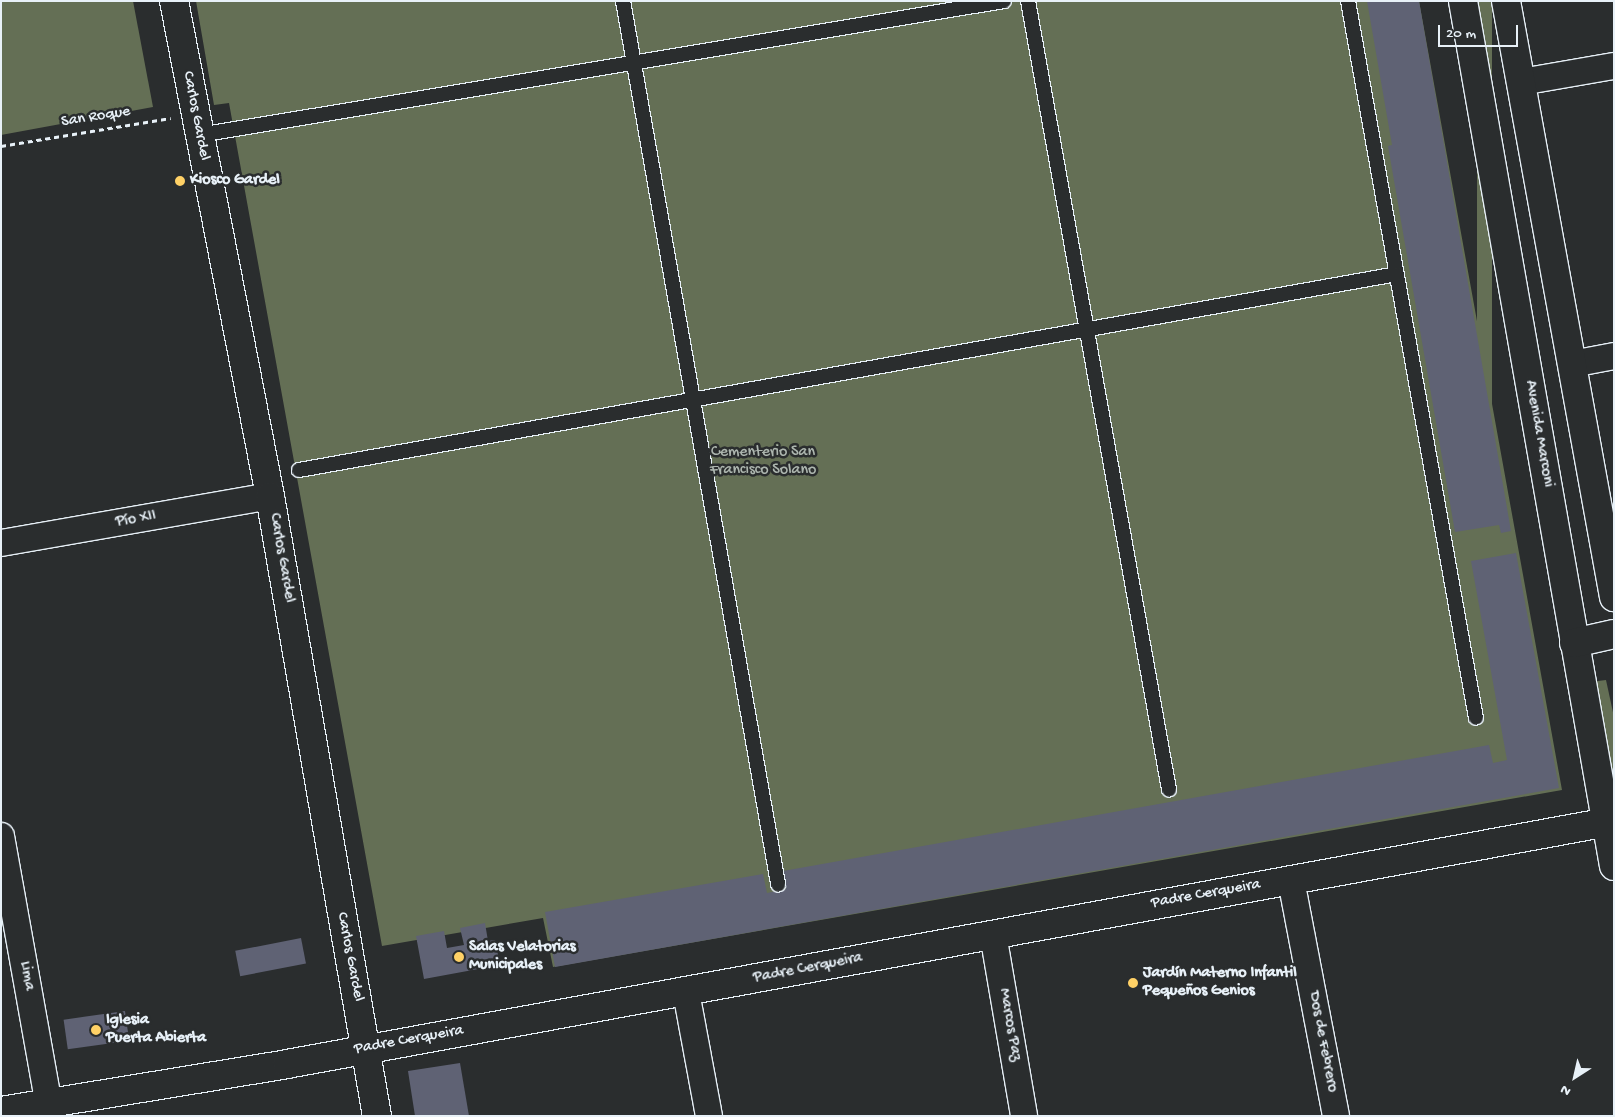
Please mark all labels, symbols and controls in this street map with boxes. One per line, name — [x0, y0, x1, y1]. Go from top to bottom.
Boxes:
scale bar — [1440, 15, 1520, 47]
text: 20 m — [1446, 25, 1476, 43]
street label: Carlos Gardel — [177, 70, 213, 162]
street label: San Roque — [60, 103, 132, 133]
place label: Kiosco Gardel — [190, 171, 280, 191]
marker: Kiosco Gardel — [174, 175, 186, 187]
street label: Avenida Marconi — [1519, 379, 1557, 489]
park label: Cementerio San Francisco Solano — [710, 443, 816, 481]
street label: Pío XII — [114, 507, 158, 533]
street label: Carlos Gardel — [264, 512, 298, 604]
street label: Padre Cerqueira — [1150, 876, 1262, 914]
street label: Carlos Gardel — [331, 911, 367, 1003]
place label: Salas Velatorias Municipales — [469, 938, 576, 976]
street label: Padre Cerqueira — [752, 949, 864, 989]
marker: Salas Velatorias Municipales — [453, 951, 465, 963]
street label: Lima — [14, 960, 38, 992]
place label: Jardín Materno Infantil Pequeños Genios — [1143, 964, 1297, 1002]
marker: Jardín Materno Infantil Pequeños Genios — [1127, 977, 1139, 989]
street label: Marcos Paz — [993, 987, 1025, 1063]
street label: Dos de Febrero — [1303, 990, 1341, 1094]
place label: Iglesia Puerta Abierta — [106, 1011, 206, 1049]
street label: Padre Cerqueira — [353, 1022, 465, 1060]
marker: Iglesia Puerta Abierta — [90, 1024, 102, 1036]
north arrow — [1550, 1052, 1600, 1102]
text: N — [1557, 1080, 1575, 1099]

